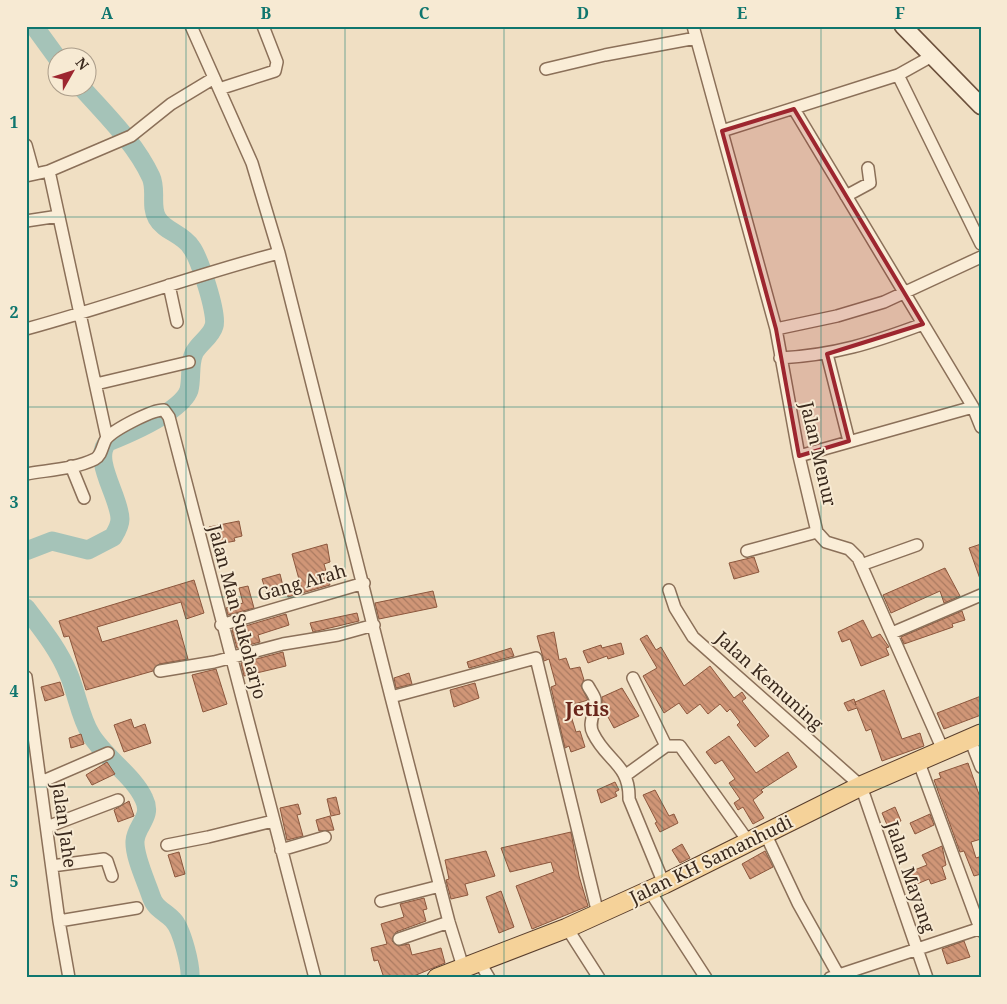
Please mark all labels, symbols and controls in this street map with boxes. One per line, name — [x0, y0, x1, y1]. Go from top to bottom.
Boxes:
text: A — [101, 2, 114, 24]
text: B — [261, 2, 272, 24]
text: C — [419, 2, 430, 24]
text: D — [577, 2, 589, 24]
text: E — [737, 2, 747, 24]
text: F — [895, 2, 905, 24]
north arrow — [48, 48, 98, 98]
text: N — [72, 53, 93, 74]
text: 1 — [9, 111, 19, 133]
text: 2 — [9, 301, 19, 323]
street label: Jalan Menur — [795, 398, 843, 509]
text: 3 — [9, 491, 19, 513]
street label: Jalan Man Sukoharjo — [203, 521, 273, 702]
street label: Gang Arah — [255, 558, 349, 606]
street label: Jalan Kemuning — [710, 625, 829, 735]
text: 4 — [9, 680, 19, 702]
district label: Jetis — [564, 695, 609, 722]
street label: Jalan Jahe — [47, 780, 83, 869]
street label: Jalan KH Samanhudi — [624, 809, 796, 909]
street label: Jalan Mayang — [880, 817, 941, 936]
text: 5 — [9, 870, 19, 892]

